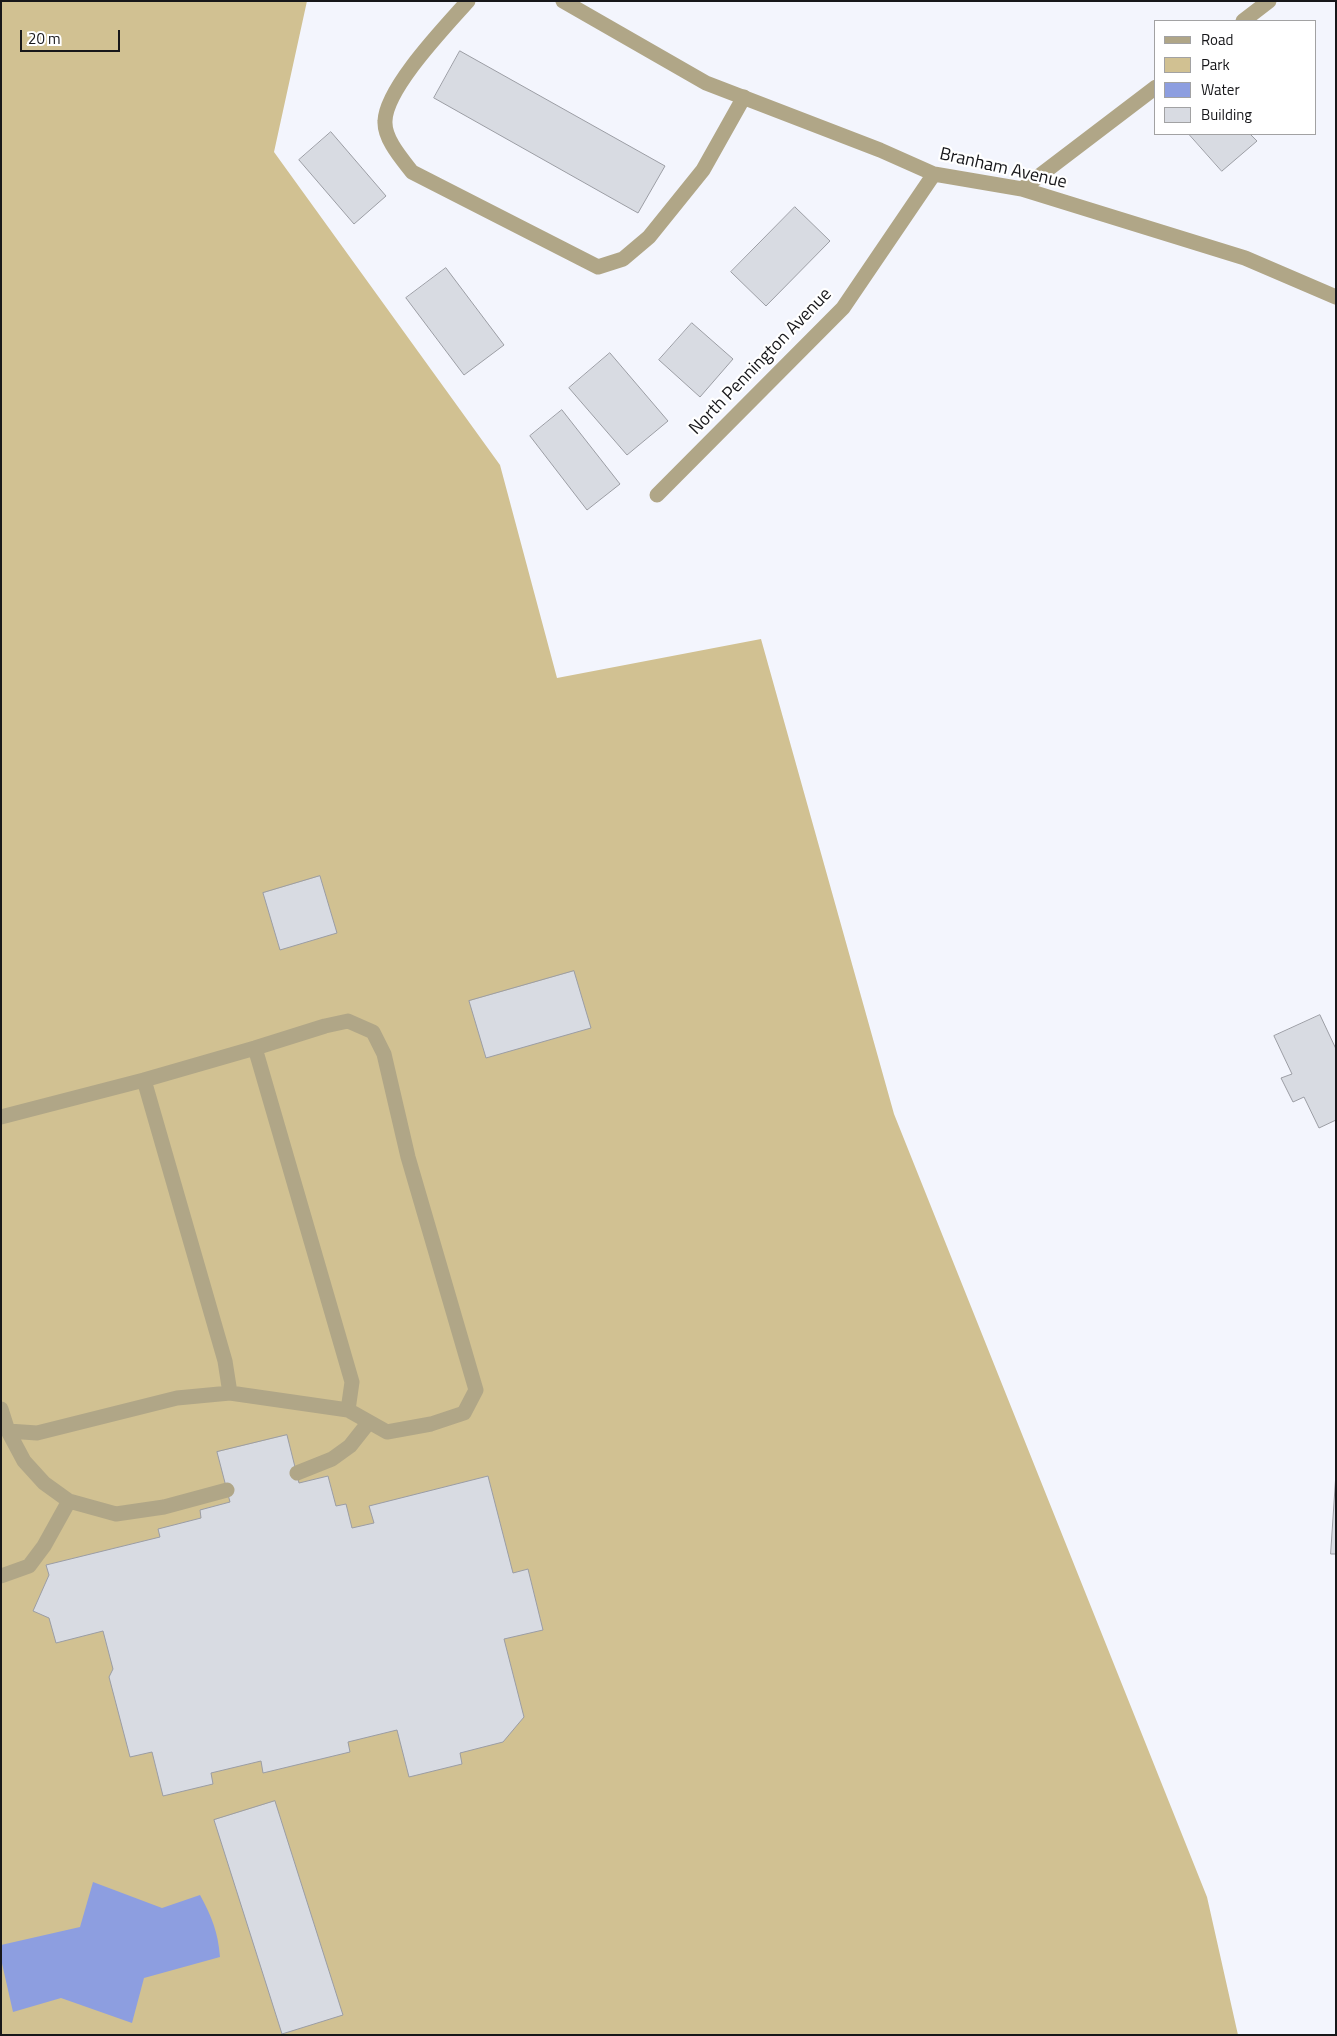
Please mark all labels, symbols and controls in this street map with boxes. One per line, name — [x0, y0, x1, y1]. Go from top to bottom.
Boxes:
scale bar — [22, 20, 122, 52]
legend — [1154, 20, 1317, 135]
text: 20 m — [28, 27, 61, 50]
text: Road — [1201, 28, 1233, 51]
text: Park — [1201, 53, 1230, 76]
text: Water — [1201, 78, 1240, 101]
text: Building — [1201, 103, 1252, 126]
street label: Branham Avenue — [937, 144, 1069, 194]
street label: North Pennington Avenue — [685, 284, 837, 440]

